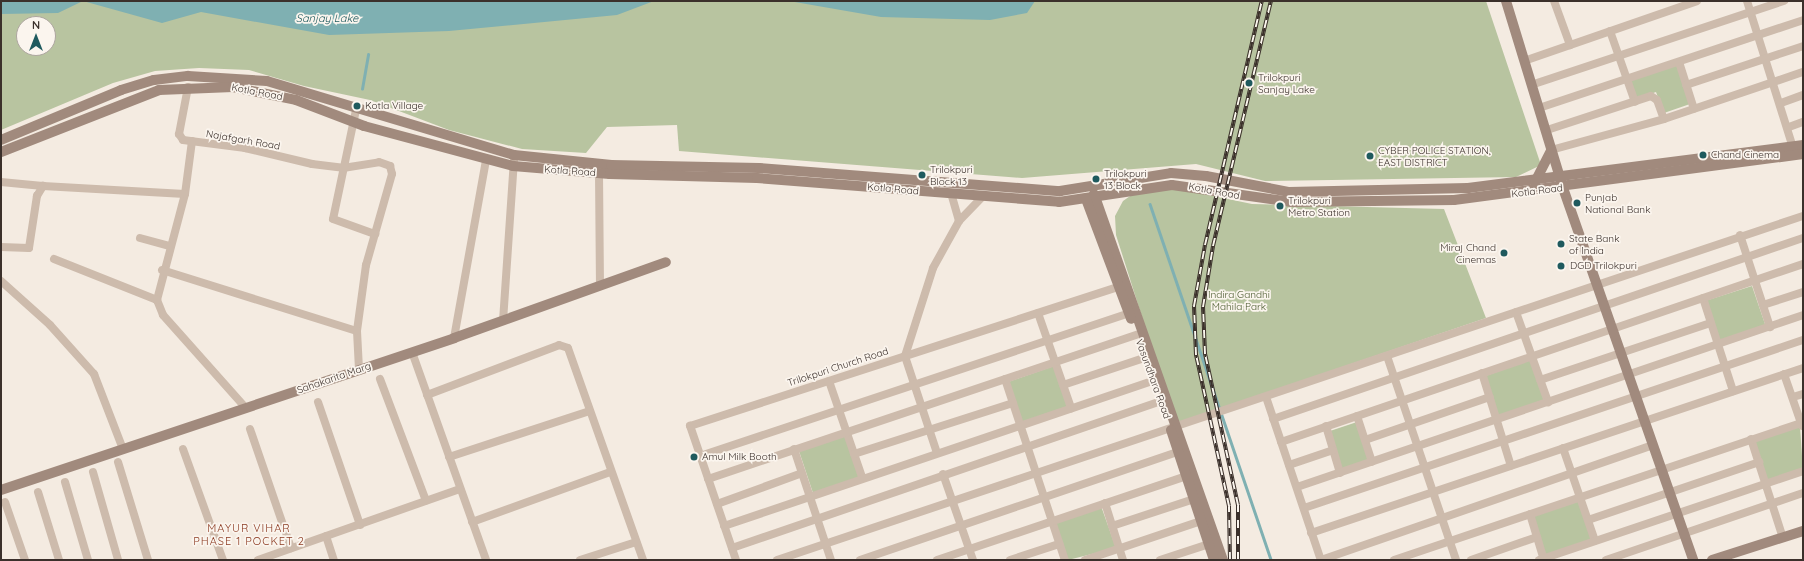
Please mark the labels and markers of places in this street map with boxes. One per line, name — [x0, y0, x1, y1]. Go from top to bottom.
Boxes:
place label: Trilokpuri Sanjay Lake — [1258, 71, 1315, 94]
marker: Trilokpuri Sanjay Lake — [1243, 77, 1255, 89]
place label: Kotla Village — [365, 100, 423, 112]
marker: Kotla Village — [352, 101, 362, 111]
place label: CYBER POLICE STATION, EAST DISTRICT — [1378, 144, 1491, 168]
place label: Chand Cinema — [1711, 149, 1779, 161]
marker: Chand Cinema — [1698, 150, 1708, 160]
marker: CYBER POLICE STATION, EAST DISTRICT — [1365, 151, 1375, 161]
place label: Trilokpuri Block 13 — [930, 163, 973, 186]
place label: Trilokpuri 13 Block — [1104, 167, 1147, 190]
marker: Trilokpuri Block 13 — [917, 170, 927, 180]
marker: Trilokpuri 13 Block — [1091, 174, 1101, 184]
place label: Punjab National Bank — [1585, 191, 1650, 214]
place label: Trilokpuri Metro Station — [1288, 194, 1350, 218]
marker: Punjab National Bank — [1572, 198, 1582, 208]
marker: Trilokpuri Metro Station — [1275, 201, 1285, 211]
place label: State Bank of India — [1569, 232, 1619, 256]
marker: State Bank of India — [1556, 239, 1566, 249]
place label: Miraj Chand Cinemas — [1440, 241, 1496, 264]
marker: Miraj Chand Cinemas — [1499, 248, 1509, 258]
marker: DGD Trilokpuri — [1555, 260, 1567, 272]
place label: DGD Trilokpuri — [1570, 260, 1637, 272]
place label: Amul Milk Booth — [702, 451, 777, 463]
marker: Amul Milk Booth — [689, 452, 699, 462]

